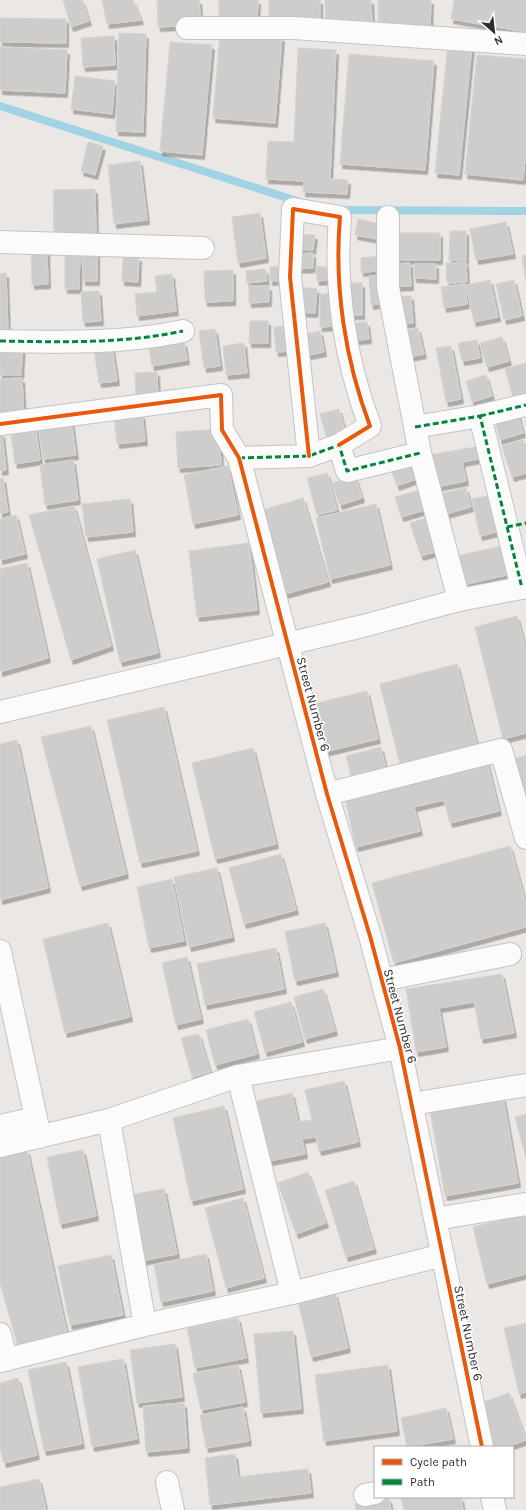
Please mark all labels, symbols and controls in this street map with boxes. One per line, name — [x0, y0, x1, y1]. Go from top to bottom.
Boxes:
north arrow — [474, 12, 514, 52]
text: N — [492, 33, 505, 48]
street label: Street Number 6 — [294, 655, 333, 753]
street label: Street Number 6 — [381, 967, 420, 1065]
street label: Street Number 6 — [451, 1284, 486, 1382]
legend — [374, 1446, 514, 1498]
text: Cycle path — [410, 1455, 467, 1469]
text: Path — [410, 1475, 435, 1489]

